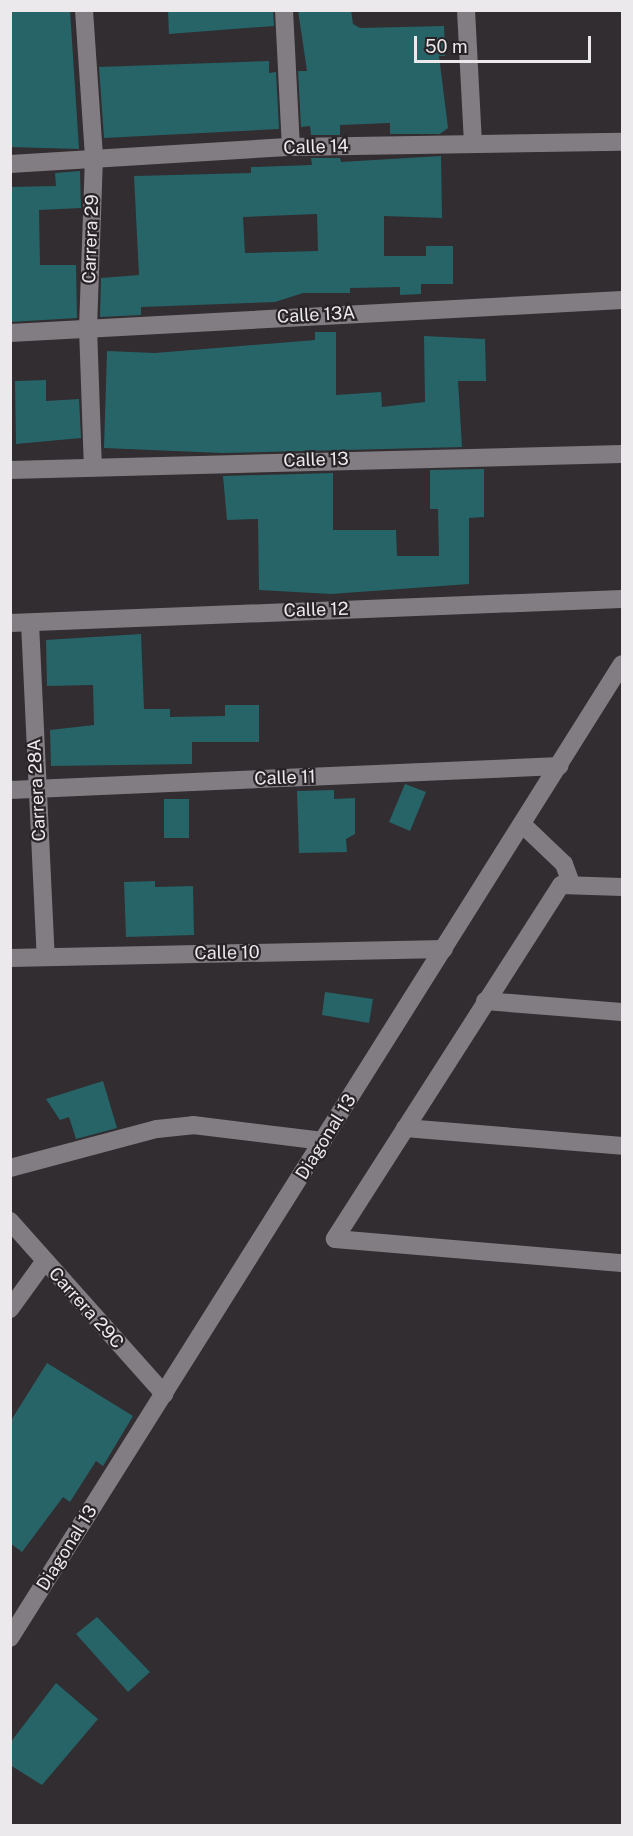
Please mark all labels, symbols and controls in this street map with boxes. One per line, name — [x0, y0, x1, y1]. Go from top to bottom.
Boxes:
scale bar — [417, 24, 594, 62]
text: 50 m — [425, 36, 468, 57]
street label: Calle 14 — [283, 135, 349, 159]
street label: Carrera 29 — [79, 194, 103, 284]
street label: Calle 13A — [276, 302, 356, 328]
street label: Calle 13 — [283, 448, 349, 472]
street label: Calle 12 — [283, 598, 349, 622]
street label: Carrera 28A — [24, 738, 50, 842]
street label: Calle 11 — [254, 766, 316, 790]
street label: Calle 10 — [194, 942, 260, 964]
street label: Diagonal 13 — [291, 1090, 361, 1184]
street label: Carrera 29C — [44, 1263, 128, 1353]
street label: Diagonal 13 — [32, 1501, 102, 1595]

